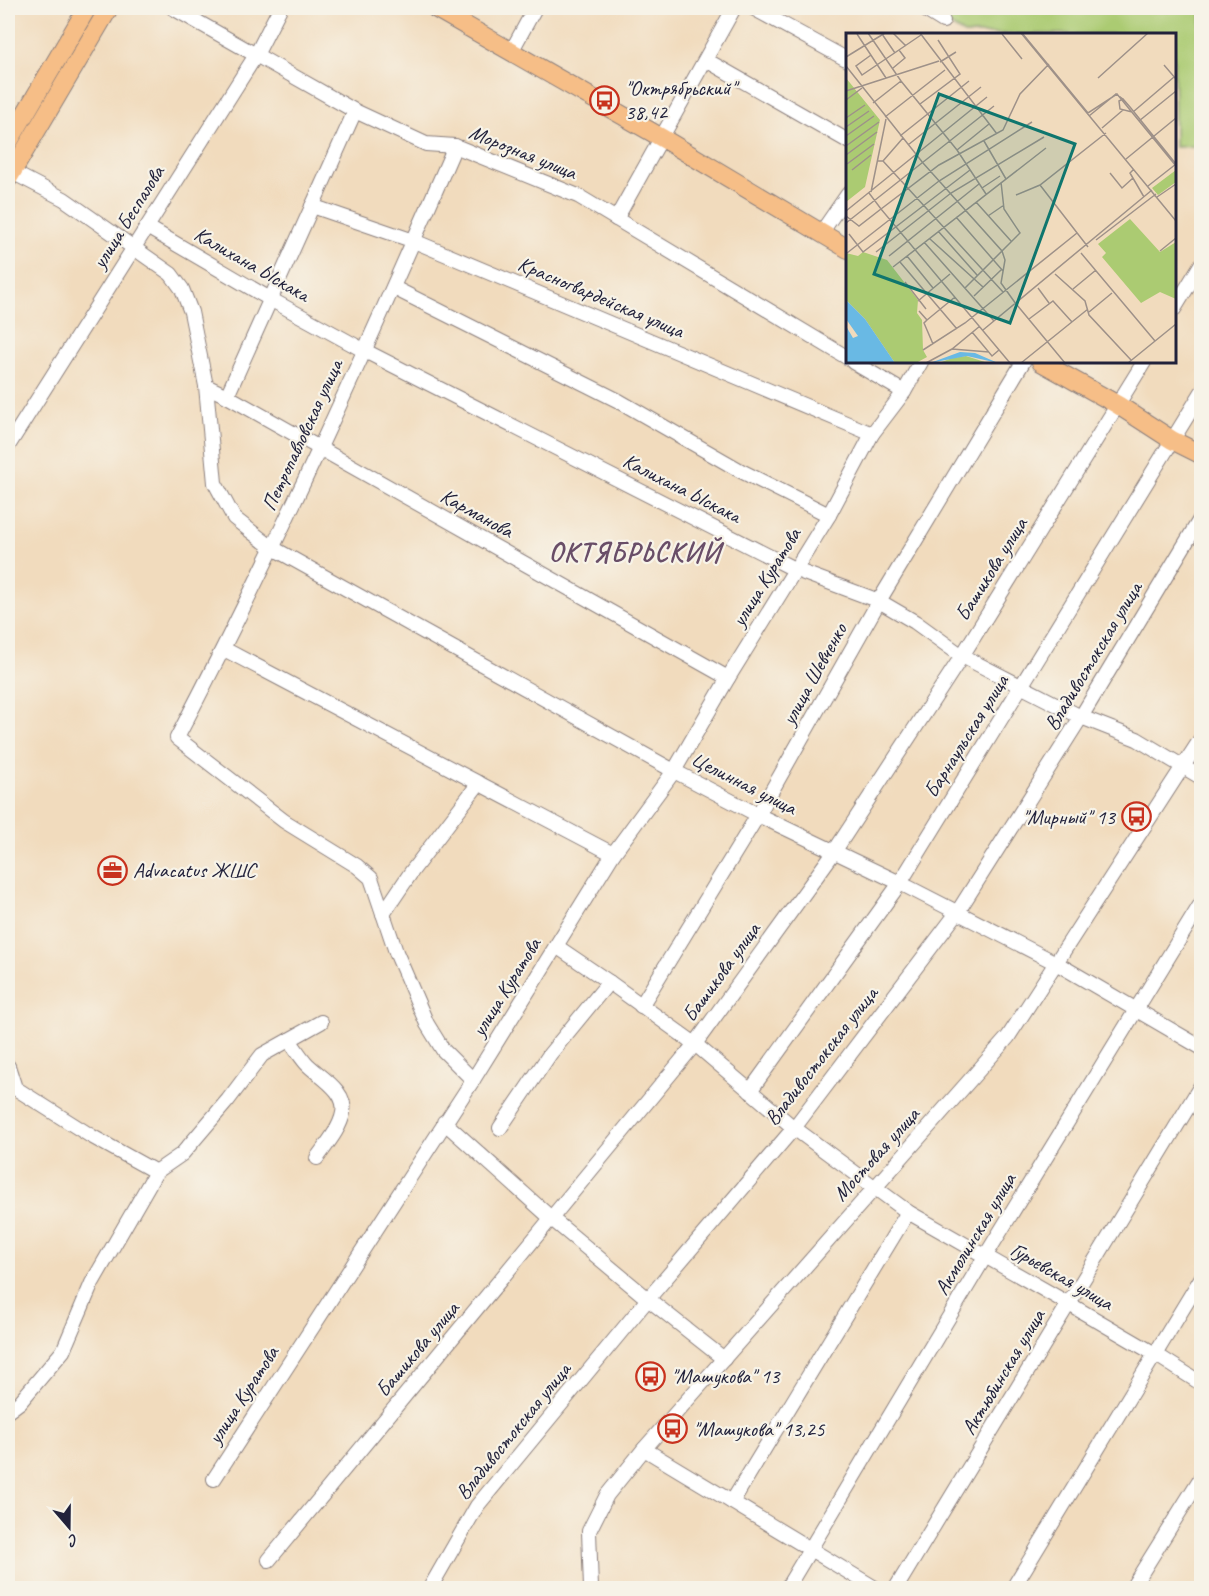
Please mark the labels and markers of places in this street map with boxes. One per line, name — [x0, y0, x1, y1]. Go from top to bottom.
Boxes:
place label: "Октрябрьский" 38,42 — [625, 75, 740, 125]
bus stop icon: "Октрябрьский" 38,42 — [588, 84, 620, 116]
bus stop icon: "Мирный" 13 — [1120, 801, 1152, 833]
place label: "Мирный" 13 — [1022, 804, 1117, 830]
office icon: Advacatus ЖШС — [96, 854, 128, 886]
place label: Advacatus ЖШС — [133, 857, 258, 883]
bus stop icon: "Машукова" 13 — [634, 1360, 666, 1392]
place label: "Машукова" 13 — [671, 1363, 781, 1389]
bus stop icon: "Машукова" 13,25 — [656, 1413, 688, 1445]
place label: "Машукова" 13,25 — [693, 1416, 826, 1442]

